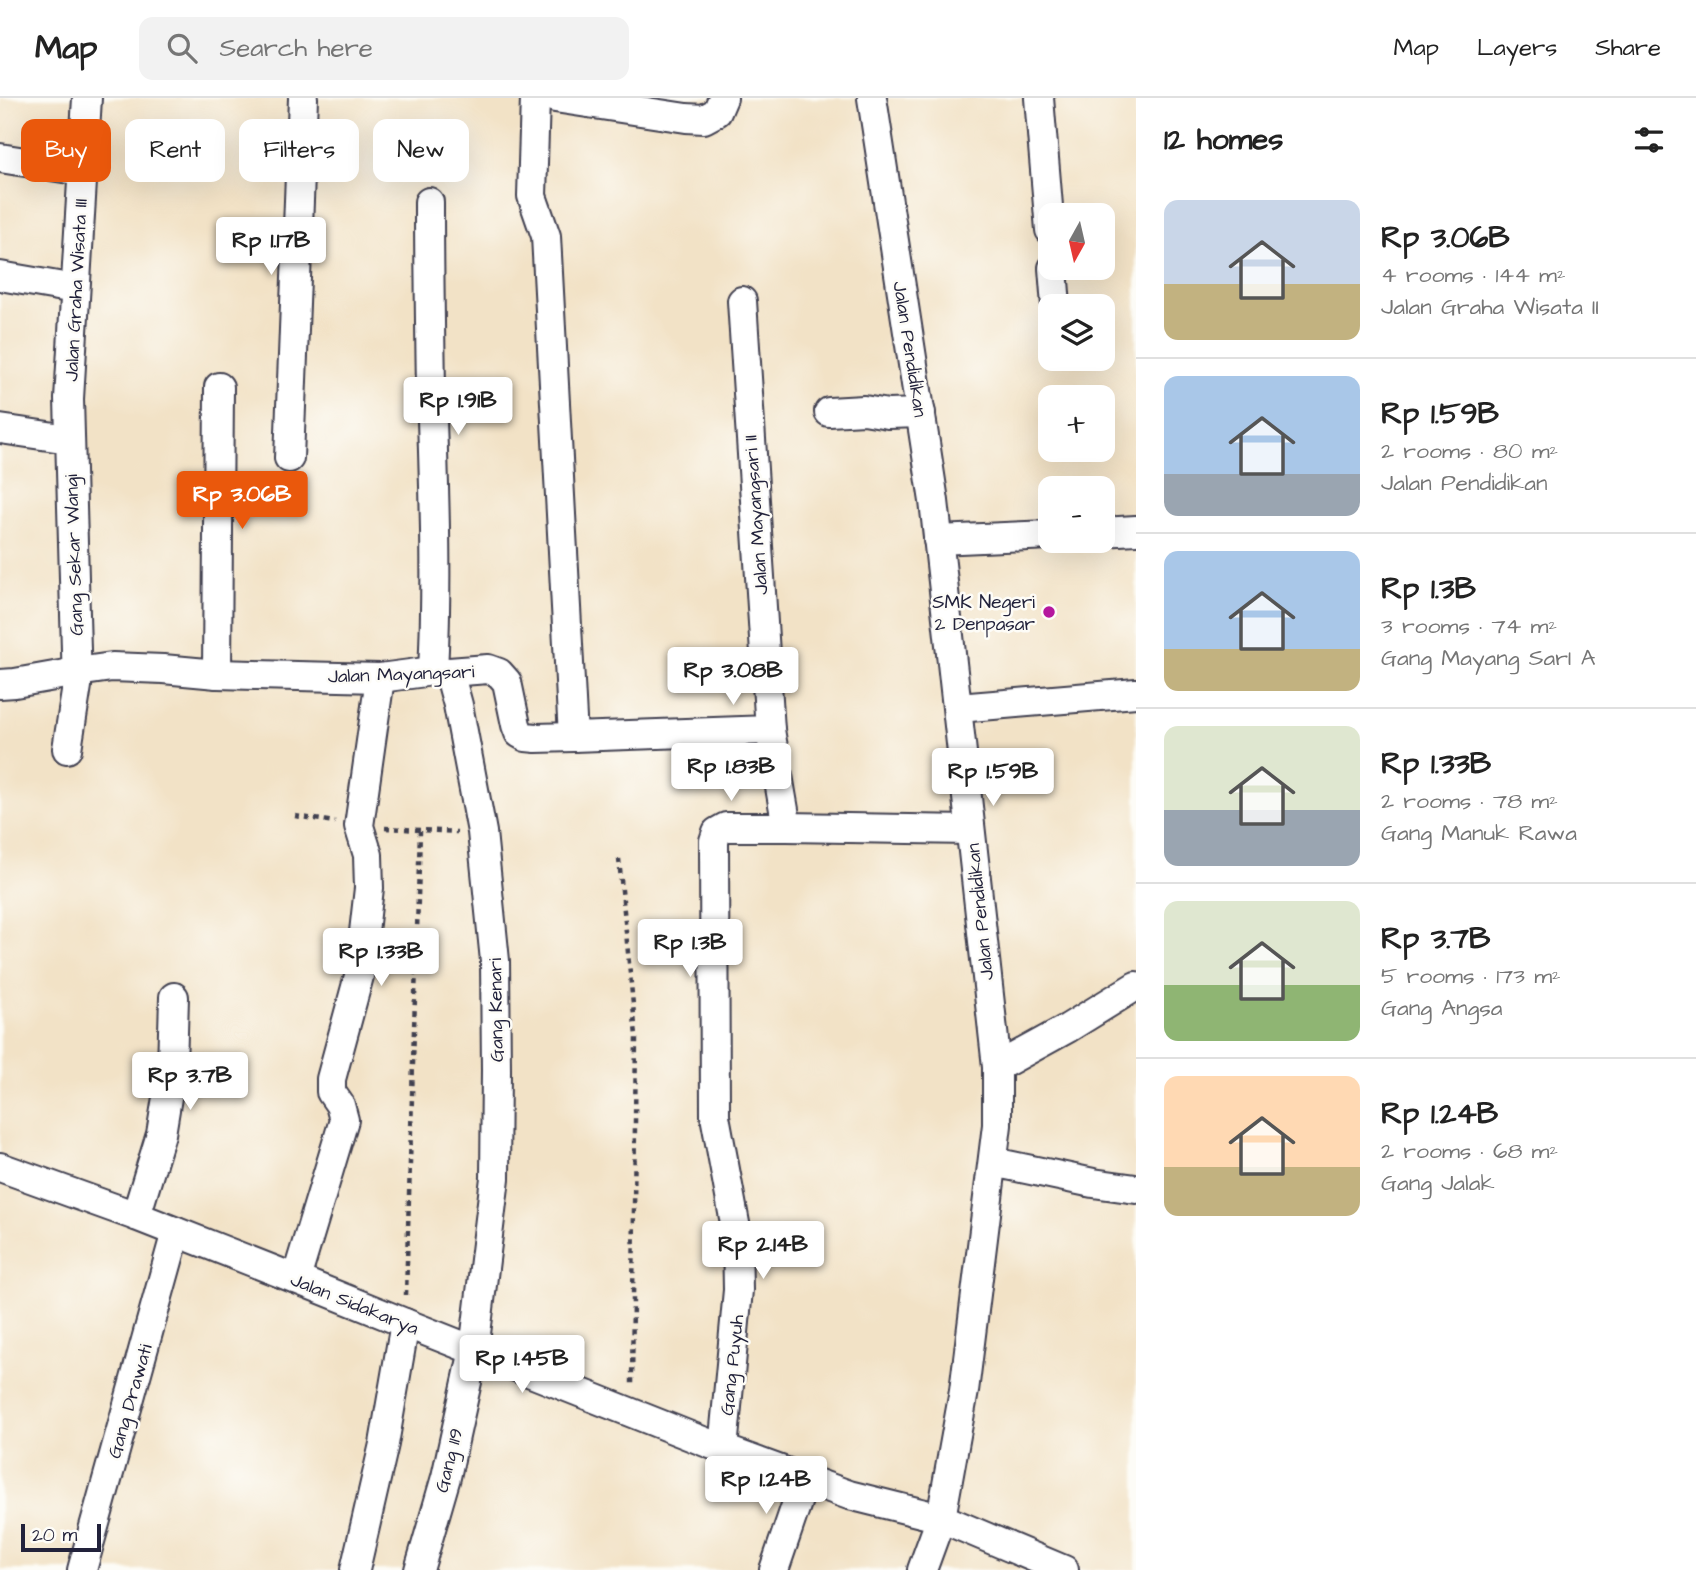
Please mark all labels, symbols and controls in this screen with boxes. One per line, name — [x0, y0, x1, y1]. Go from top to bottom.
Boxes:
search box — [139, 17, 629, 80]
text: Map — [35, 25, 97, 71]
icon: search — [163, 29, 201, 67]
text: Search here — [219, 30, 373, 66]
text: Map — [1394, 31, 1439, 65]
text: Layers — [1477, 31, 1557, 65]
text: Share — [1595, 31, 1661, 65]
chip: Buy — [21, 119, 111, 182]
chip: Rent — [125, 119, 225, 182]
chip: Filters — [239, 119, 359, 182]
chip: New — [373, 119, 469, 182]
text: 12 homes — [1164, 119, 1283, 161]
icon: filters — [1630, 121, 1668, 159]
street label: Jalan Graha Wisata III — [58, 198, 95, 382]
north arrow — [1038, 203, 1115, 280]
map controls — [1038, 203, 1115, 553]
text: Rp 3.06B — [1381, 217, 1510, 259]
pin: Rp 1.17B — [199, 218, 343, 277]
text: Rp 1.17B — [232, 224, 310, 256]
icon: home — [1220, 228, 1304, 312]
text: 4 rooms · 144 m² — [1381, 259, 1566, 291]
street label: Jalan Pendidikan — [885, 279, 934, 419]
text: Jalan Graha Wisata II — [1381, 291, 1599, 323]
button: layers — [1038, 294, 1115, 371]
pin: Rp 1.91B — [386, 378, 530, 437]
text: Rp 1.91B — [420, 384, 496, 416]
button: + — [1038, 385, 1115, 462]
text: Rp 1.59B — [1381, 393, 1499, 435]
icon: home — [1220, 404, 1304, 488]
street label: Jalan Mayangsari II — [737, 434, 777, 596]
text: 2 rooms · 80 m² — [1381, 435, 1558, 467]
text: Jalan Pendidikan — [1381, 467, 1547, 499]
pin: Rp 3.06B — [170, 472, 314, 531]
street label: Gang Sekar Wangi — [58, 474, 92, 636]
button: − — [1038, 476, 1115, 553]
text: Rp 3.06B — [193, 478, 291, 510]
text: Rp 1.3B — [1381, 568, 1476, 610]
icon: home — [1220, 579, 1304, 663]
place label: SMK Negeri 2 Denpasar — [932, 589, 1036, 638]
marker: SMK Negeri 2 Denpasar — [1041, 604, 1057, 620]
text: 3 rooms · 74 m² — [1381, 610, 1557, 642]
text: Gang Mayang SarI A — [1381, 642, 1595, 674]
pin: Rp 3.08B — [661, 648, 805, 707]
text: Rp 3.08B — [683, 654, 783, 686]
street label: Jalan Mayangsari — [327, 658, 475, 692]
text: Rp 1.33B — [1381, 743, 1491, 785]
pin: Rp 1.83B — [659, 744, 803, 803]
pin: Rp 1.59B — [921, 748, 1065, 808]
text: Rp 1.83B — [687, 750, 775, 782]
icon: home — [1220, 754, 1304, 838]
text: Rp 1.59B — [948, 755, 1038, 787]
text: 2 rooms · 78 m² — [1381, 785, 1558, 817]
text: Gang Manuk Rawa — [1381, 817, 1577, 849]
street label: Jalan Pendidikan — [960, 842, 1001, 982]
text: Rp 3.7B — [1381, 918, 1490, 960]
pin: Rp 1.3B — [625, 920, 755, 979]
text: Rp 1.3B — [654, 926, 726, 958]
pin: Rp 1.33B — [309, 928, 453, 988]
icon: home — [1220, 929, 1304, 1013]
text: Rp 1.33B — [339, 935, 423, 967]
street label: Gang Kenari — [482, 958, 512, 1062]
text: 5 rooms · 173 m² — [1381, 960, 1561, 992]
text: Gang Angsa — [1381, 992, 1503, 1024]
pin: Rp 3.7B — [125, 1052, 255, 1112]
text: Rp 3.7B — [148, 1059, 232, 1091]
text: Rp 1.24B — [1381, 1093, 1498, 1135]
icon: home — [1220, 1104, 1304, 1188]
text: 2 rooms · 68 m² — [1381, 1135, 1558, 1167]
text: Gang Jalak — [1381, 1167, 1495, 1199]
pin: Rp 2.14B — [691, 1222, 835, 1281]
text: Rp 2.14B — [718, 1228, 808, 1260]
street label: Jalan Sidakarya — [286, 1266, 423, 1343]
street label: Gang Puyuh — [714, 1313, 752, 1417]
pin: Rp 1.45B — [450, 1336, 594, 1395]
street label: Gang Drawati — [101, 1341, 161, 1462]
text: Rp 1.45B — [476, 1342, 568, 1374]
street label: Gang 119 — [428, 1425, 471, 1496]
pin: Rp 1.24B — [694, 1456, 838, 1516]
text: Rp 1.24B — [721, 1463, 811, 1495]
scale bar — [21, 1521, 102, 1553]
text: 20 m — [32, 1522, 77, 1549]

